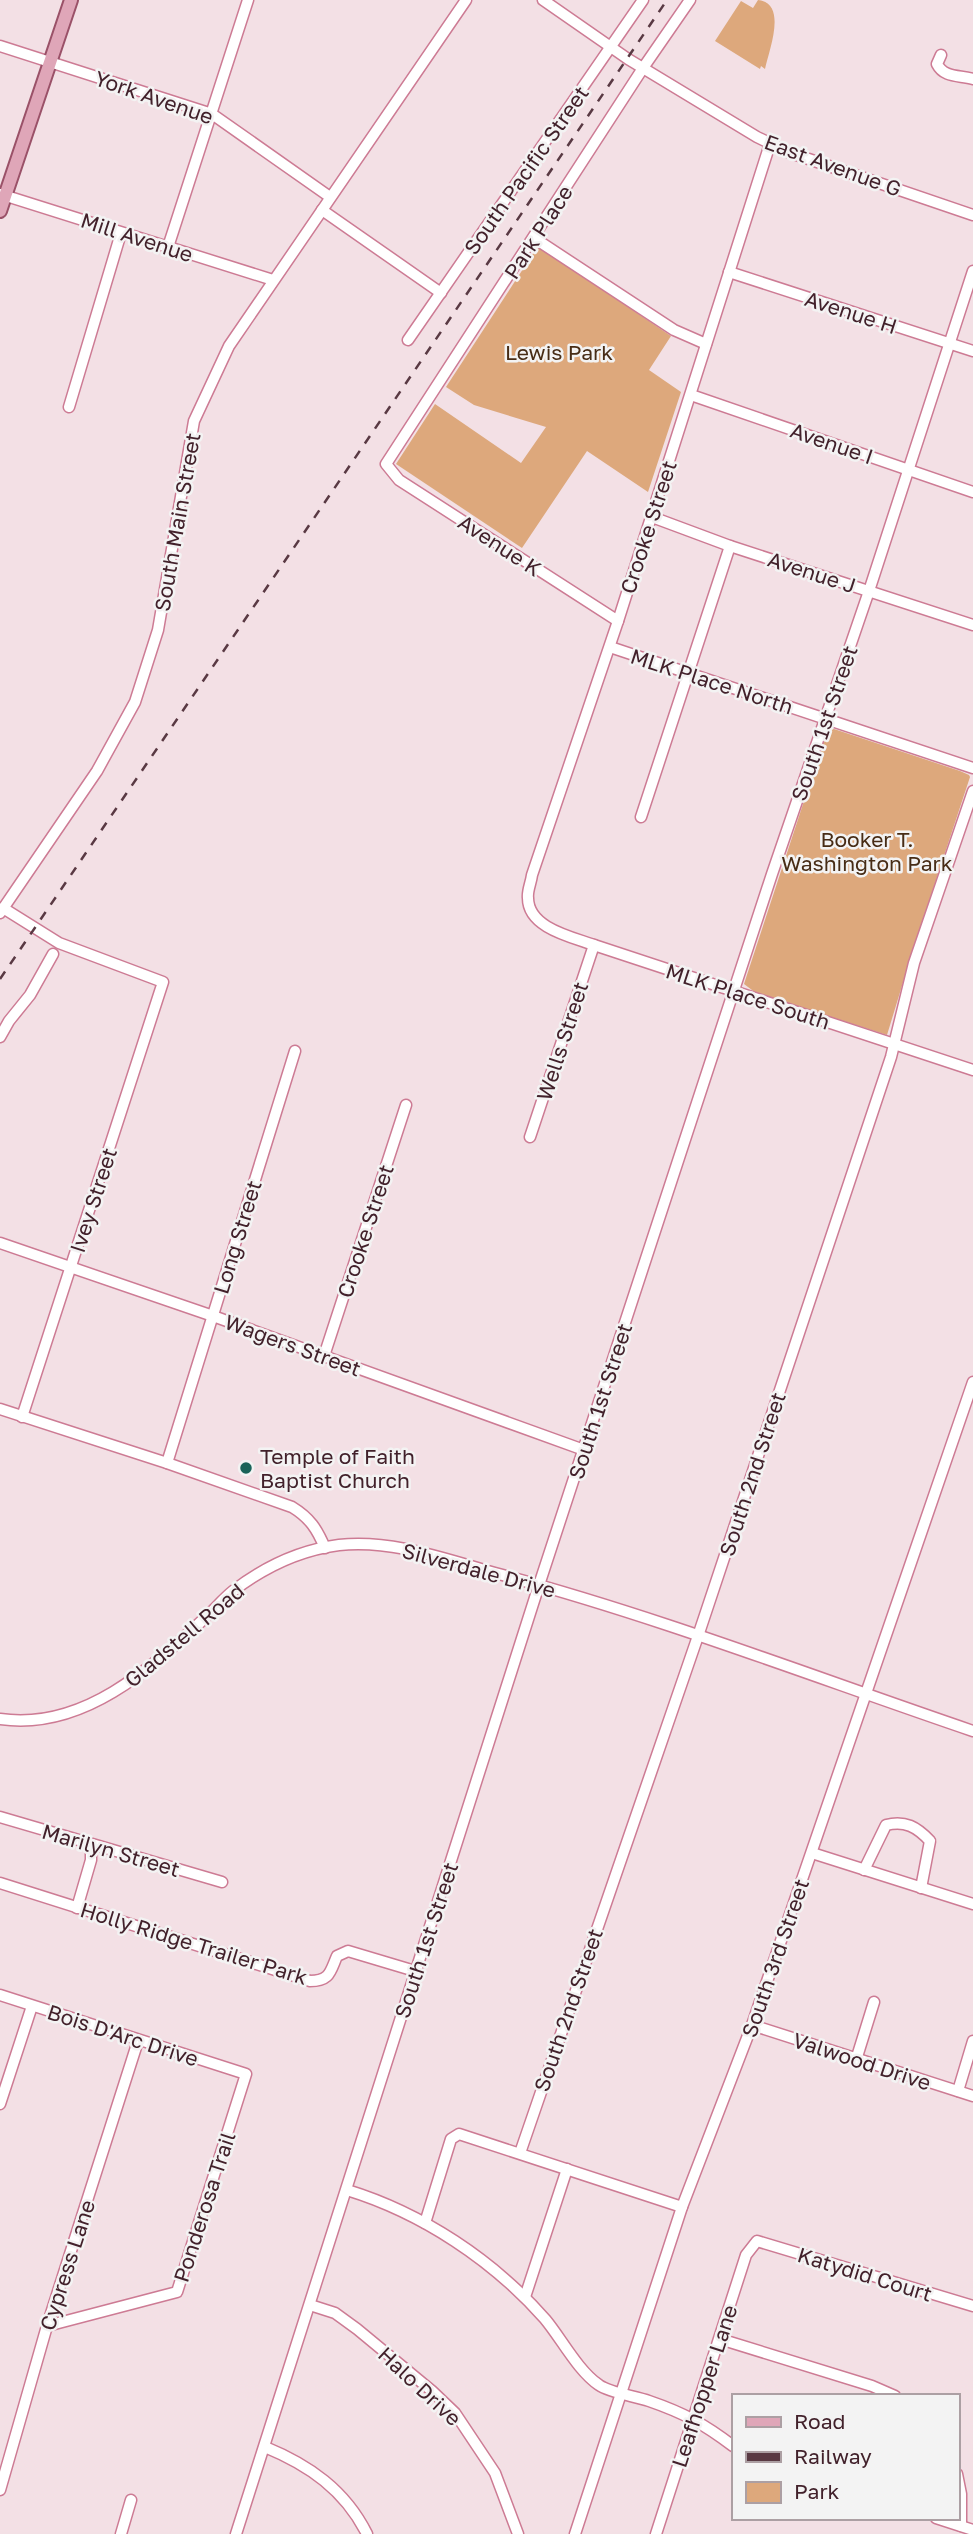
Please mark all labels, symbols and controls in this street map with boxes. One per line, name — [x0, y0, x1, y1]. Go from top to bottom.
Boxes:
street label: York Avenue — [91, 65, 217, 129]
street label: South Pacific Street — [458, 81, 594, 259]
street label: East Avenue G — [761, 128, 905, 202]
street label: Park Place — [498, 180, 578, 284]
street label: Mill Avenue — [78, 207, 196, 267]
street label: Avenue H — [802, 285, 900, 339]
park label: Lewis Park — [505, 339, 613, 365]
street label: Avenue I — [787, 417, 877, 469]
street label: South Main Street — [148, 431, 206, 613]
street label: Crooke Street — [614, 457, 682, 597]
street label: Avenue K — [454, 509, 546, 581]
street label: Avenue J — [765, 546, 859, 598]
street label: MLK Place North — [627, 642, 797, 720]
street label: South 1st Street — [785, 642, 863, 804]
park label: Booker T. Washington Park — [781, 826, 953, 876]
street label: MLK Place South — [663, 957, 833, 1035]
street label: Wells Street — [531, 978, 593, 1104]
street label: Ivey Street — [64, 1144, 122, 1256]
street label: Crooke Street — [331, 1161, 399, 1301]
street label: Long Street — [207, 1177, 267, 1297]
street label: Wagers Street — [221, 1308, 365, 1382]
street label: South 1st Street — [563, 1320, 637, 1482]
street label: South 2nd Street — [713, 1389, 791, 1559]
place label: Temple of Faith Baptist Church — [260, 1443, 415, 1493]
marker: Temple of Faith Baptist Church — [238, 1460, 254, 1476]
street label: Silverdale Drive — [400, 1537, 558, 1603]
street label: Gladstell Road — [119, 1577, 249, 1693]
street label: Marilyn Street — [39, 1818, 183, 1882]
street label: South 1st Street — [389, 1859, 463, 2021]
street label: South 3rd Street — [736, 1875, 814, 2041]
street label: Holly Ridge Trailer Park — [77, 1896, 311, 1990]
street label: South 2nd Street — [528, 1925, 608, 2095]
street label: Bois D'Arc Drive — [44, 1998, 202, 2072]
street label: Valwood Drive — [790, 2026, 934, 2096]
street label: Ponderosa Trail — [167, 2129, 241, 2285]
street label: Cypress Lane — [34, 2196, 100, 2334]
street label: Katydid Court — [795, 2241, 935, 2307]
street label: Leafhopper Lane — [665, 2301, 743, 2471]
street label: Halo Drive — [373, 2341, 467, 2431]
legend — [732, 2394, 959, 2520]
text: Road — [794, 2408, 845, 2434]
text: Railway — [794, 2443, 872, 2469]
text: Park — [794, 2478, 840, 2504]

